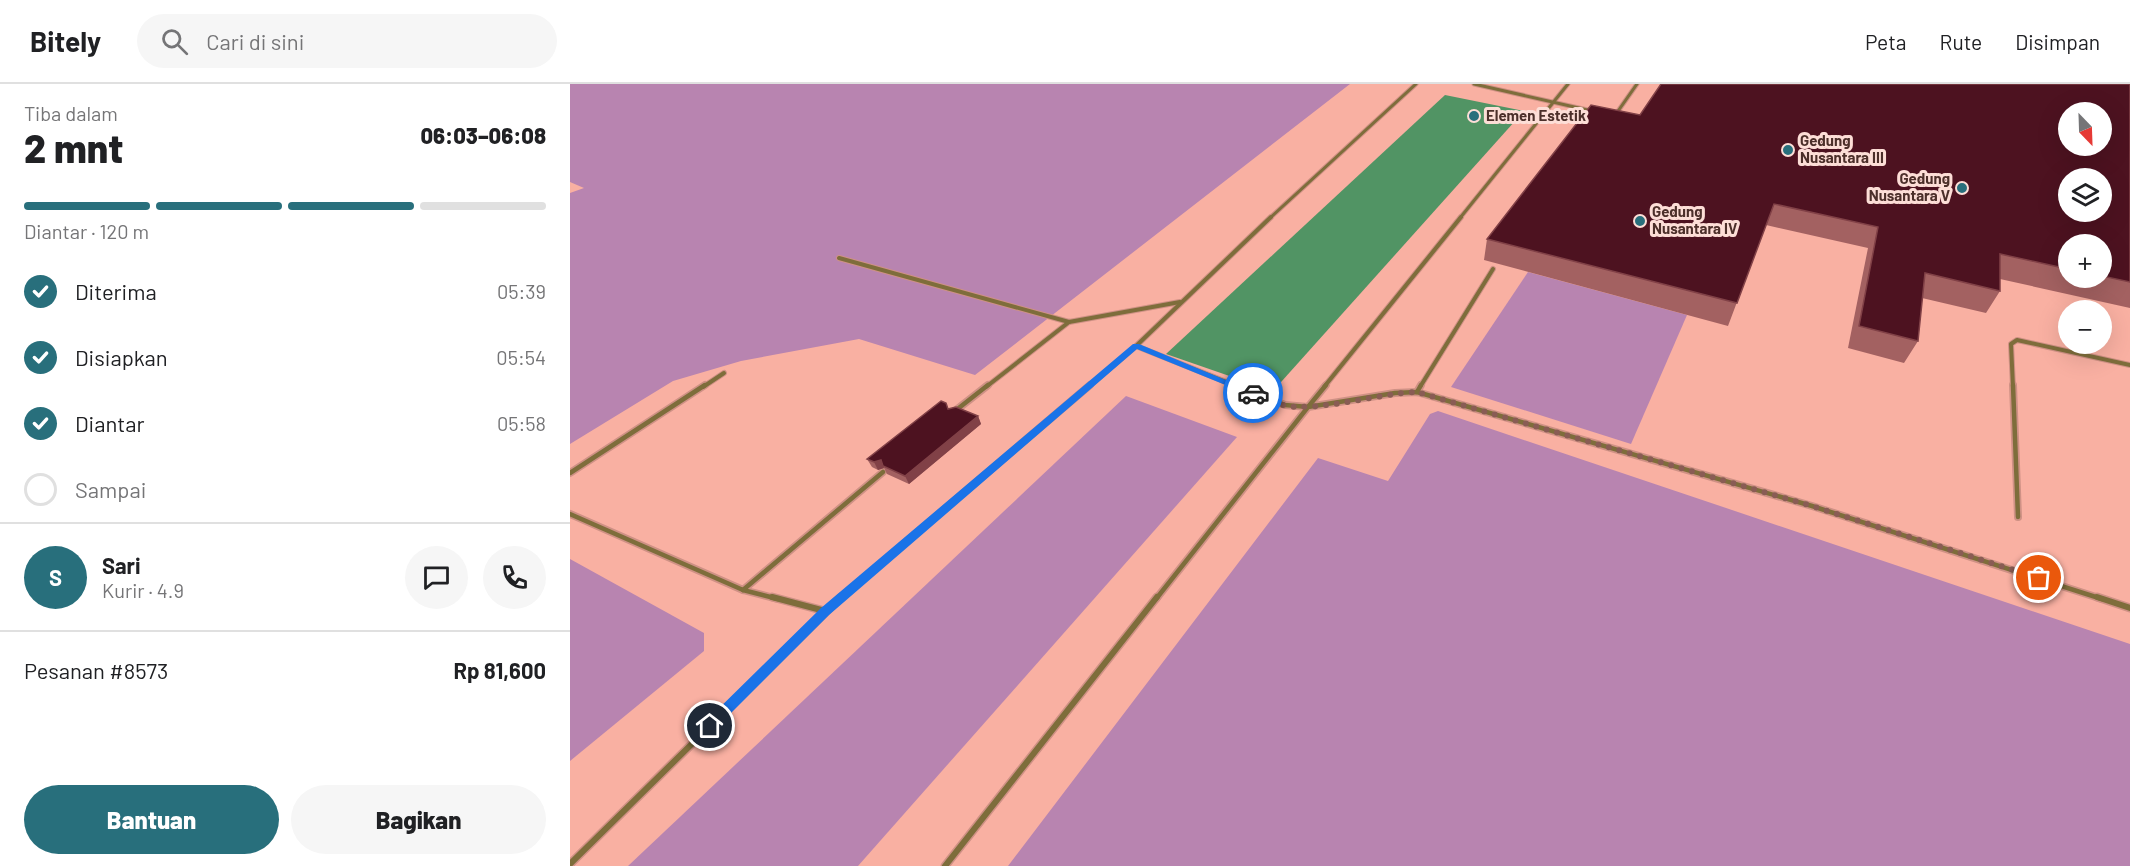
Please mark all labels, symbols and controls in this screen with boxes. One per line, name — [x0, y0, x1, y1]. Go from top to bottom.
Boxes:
search box — [137, 14, 557, 68]
text: Bitely — [30, 24, 101, 58]
icon: search — [158, 25, 191, 58]
text: Cari di sini — [206, 28, 304, 54]
text: Peta — [1865, 29, 1907, 54]
text: Rute — [1940, 29, 1982, 54]
text: Disimpan — [2015, 29, 2100, 54]
text: Tiba dalam — [24, 101, 118, 125]
north arrow — [2058, 102, 2112, 156]
map controls — [2058, 102, 2112, 354]
place label: Elemen Estetik — [1486, 106, 1586, 124]
marker: Elemen Estetik — [1467, 109, 1481, 123]
text: 06:03–06:08 — [421, 122, 546, 148]
text: 2 mnt — [24, 124, 123, 171]
place label: Gedung Nusantara III — [1800, 131, 1884, 166]
marker: Gedung Nusantara III — [1781, 143, 1795, 157]
button: layers — [2058, 168, 2112, 222]
place label: Gedung Nusantara V — [1869, 169, 1950, 204]
marker: Gedung Nusantara V — [1955, 181, 1969, 195]
place label: Gedung Nusantara IV — [1652, 202, 1737, 237]
marker: Gedung Nusantara IV — [1633, 214, 1647, 228]
text: Diantar · 120 m — [24, 219, 149, 243]
button: + — [2058, 234, 2112, 288]
icon: check — [24, 275, 57, 308]
text: Diterima — [75, 278, 157, 304]
text: 05:39 — [497, 279, 546, 303]
button: − — [2058, 300, 2112, 354]
icon: check — [24, 341, 57, 374]
text: Disiapkan — [75, 344, 168, 370]
text: 05:54 — [496, 345, 546, 369]
courier — [1223, 363, 1283, 423]
icon: car — [1237, 377, 1270, 410]
icon: check — [24, 407, 57, 440]
text: Diantar — [75, 410, 145, 436]
text: 05:58 — [497, 411, 546, 435]
text: Sampai — [75, 476, 146, 502]
button: chat — [405, 546, 468, 609]
button: phone — [483, 546, 546, 609]
text: Sari — [102, 552, 141, 578]
pin — [2013, 552, 2064, 603]
icon: bag — [2022, 561, 2055, 594]
text: S — [49, 564, 62, 590]
text: Kurir · 4.9 — [102, 578, 184, 602]
text: Pesanan #8573 — [24, 657, 168, 683]
text: Rp 81,600 — [453, 657, 546, 683]
pin — [684, 700, 735, 751]
icon: home — [693, 709, 726, 742]
button: Bantuan — [24, 785, 279, 854]
button: Bagikan — [291, 785, 546, 854]

